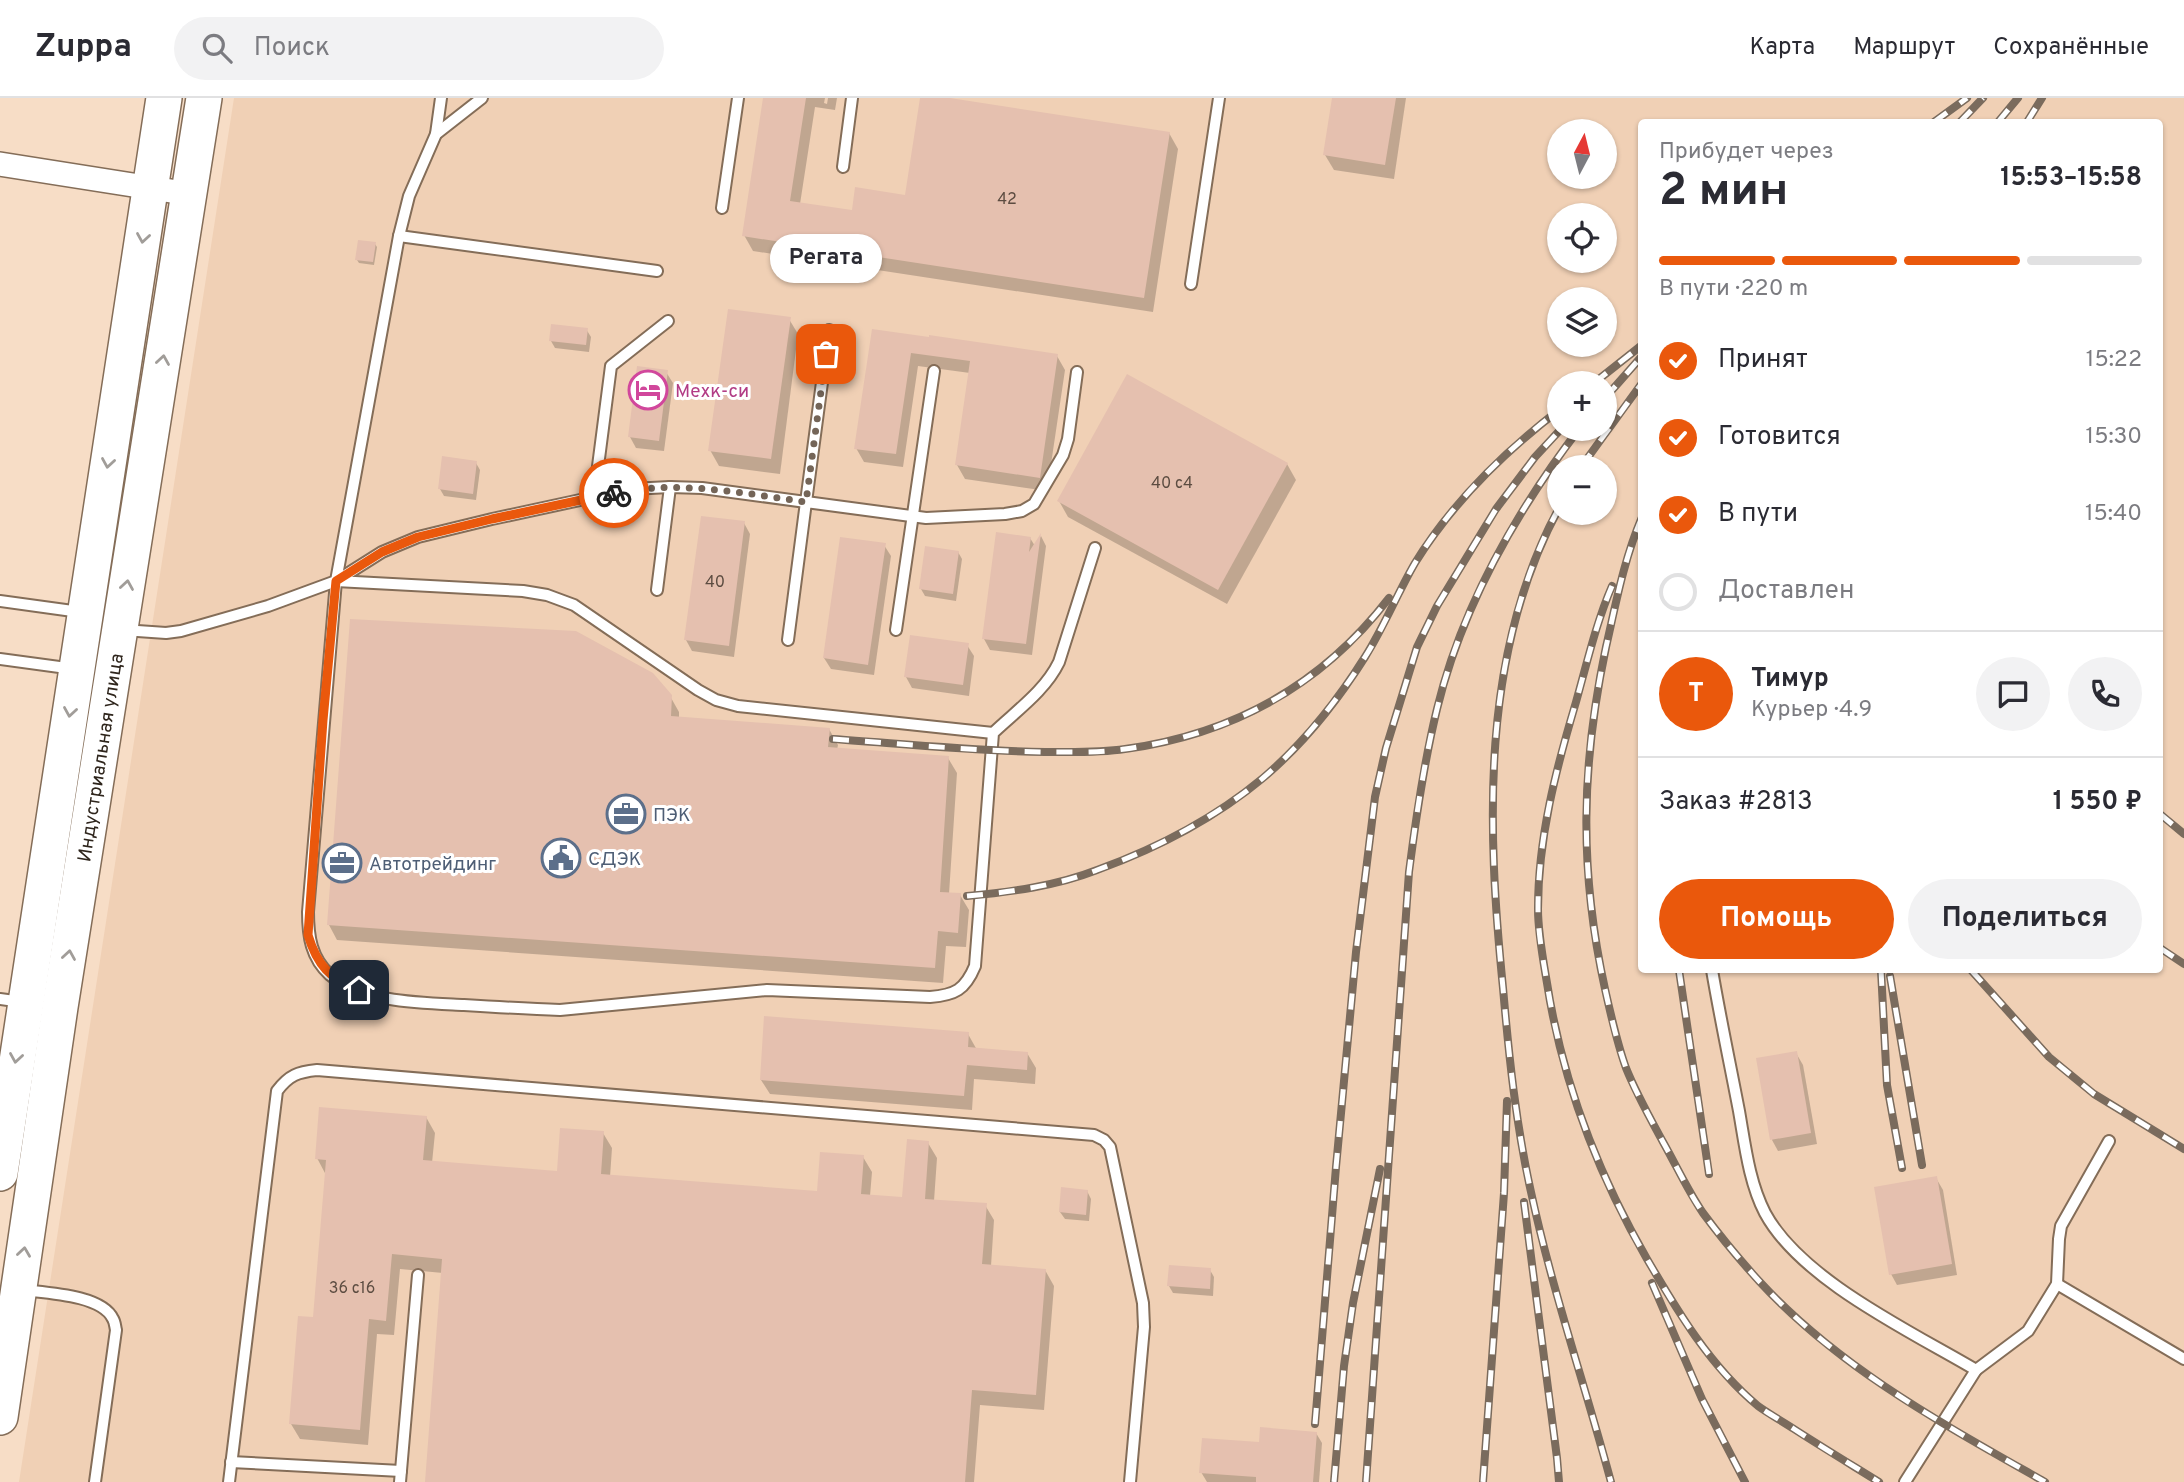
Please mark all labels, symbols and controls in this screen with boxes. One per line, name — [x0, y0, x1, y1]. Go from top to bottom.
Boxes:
search box — [174, 17, 664, 80]
text: Zuppa — [35, 27, 132, 69]
icon: search — [198, 29, 236, 67]
text: Поиск — [254, 32, 330, 65]
text: Карта — [1749, 33, 1815, 63]
text: Маршрут — [1853, 33, 1955, 63]
text: Сохранённые — [1993, 33, 2149, 63]
north arrow — [1547, 119, 1617, 189]
map controls — [1547, 119, 1617, 525]
text: Прибудет через — [1659, 138, 1834, 167]
text: 15:53–15:58 — [2000, 162, 2142, 195]
text: 2 мин — [1659, 163, 1788, 222]
house number: 42 — [997, 190, 1017, 210]
button: locate — [1547, 203, 1617, 273]
one-way arrow — [135, 232, 150, 244]
callout: Регата — [770, 235, 882, 284]
text: Регата — [789, 244, 863, 273]
text: В пути · 220 m — [1659, 275, 1808, 304]
button: layers — [1547, 287, 1617, 357]
pin — [796, 324, 856, 384]
icon: bag — [807, 335, 845, 373]
icon: check — [1659, 342, 1697, 380]
text: Принят — [1718, 344, 1808, 377]
text: 15:22 — [2086, 346, 2142, 375]
one-way arrow — [155, 354, 170, 366]
hotel icon: Мехк-си — [627, 369, 669, 411]
button: + — [1547, 371, 1617, 441]
place label: Мехк-си — [675, 380, 749, 404]
icon: check — [1659, 419, 1697, 457]
text: Готовится — [1718, 421, 1841, 454]
text: 15:30 — [2086, 423, 2142, 452]
button: − — [1547, 455, 1617, 525]
one-way arrow — [101, 457, 116, 469]
courier — [579, 458, 649, 528]
icon: bike — [595, 474, 633, 512]
house number: 40 с4 — [1151, 474, 1193, 494]
icon: check — [1659, 496, 1697, 534]
text: В пути — [1718, 498, 1798, 531]
text: 15:40 — [2085, 500, 2142, 529]
house number: 40 — [705, 573, 725, 593]
text: Доставлен — [1718, 575, 1854, 608]
one-way arrow — [120, 579, 135, 591]
street label: Индустриальная улица — [73, 652, 130, 864]
button: chat — [1976, 657, 2050, 731]
button: phone — [2068, 657, 2142, 731]
text: Тимур — [1751, 663, 1829, 696]
text: Т — [1688, 678, 1704, 711]
text: Курьер · 4.9 — [1751, 696, 1872, 725]
one-way arrow — [62, 706, 77, 718]
text: Заказ #2813 — [1659, 786, 1813, 819]
text: 1 550 ₽ — [2053, 786, 2142, 819]
office icon: ПЭК — [605, 793, 647, 835]
place label: ПЭК — [653, 804, 691, 828]
public building icon: СДЭК — [540, 837, 582, 879]
office icon: Автотрейдинг — [321, 842, 363, 884]
place label: СДЭК — [588, 848, 641, 872]
place label: Автотрейдинг — [369, 853, 496, 877]
button: Помощь — [1659, 879, 1894, 959]
button: Поделиться — [1908, 879, 2142, 959]
one-way arrow — [61, 949, 76, 961]
pin — [329, 960, 389, 1020]
icon: home — [340, 971, 378, 1009]
one-way arrow — [9, 1052, 24, 1064]
one-way arrow — [16, 1247, 31, 1258]
house number: 36 с16 — [329, 1279, 375, 1299]

